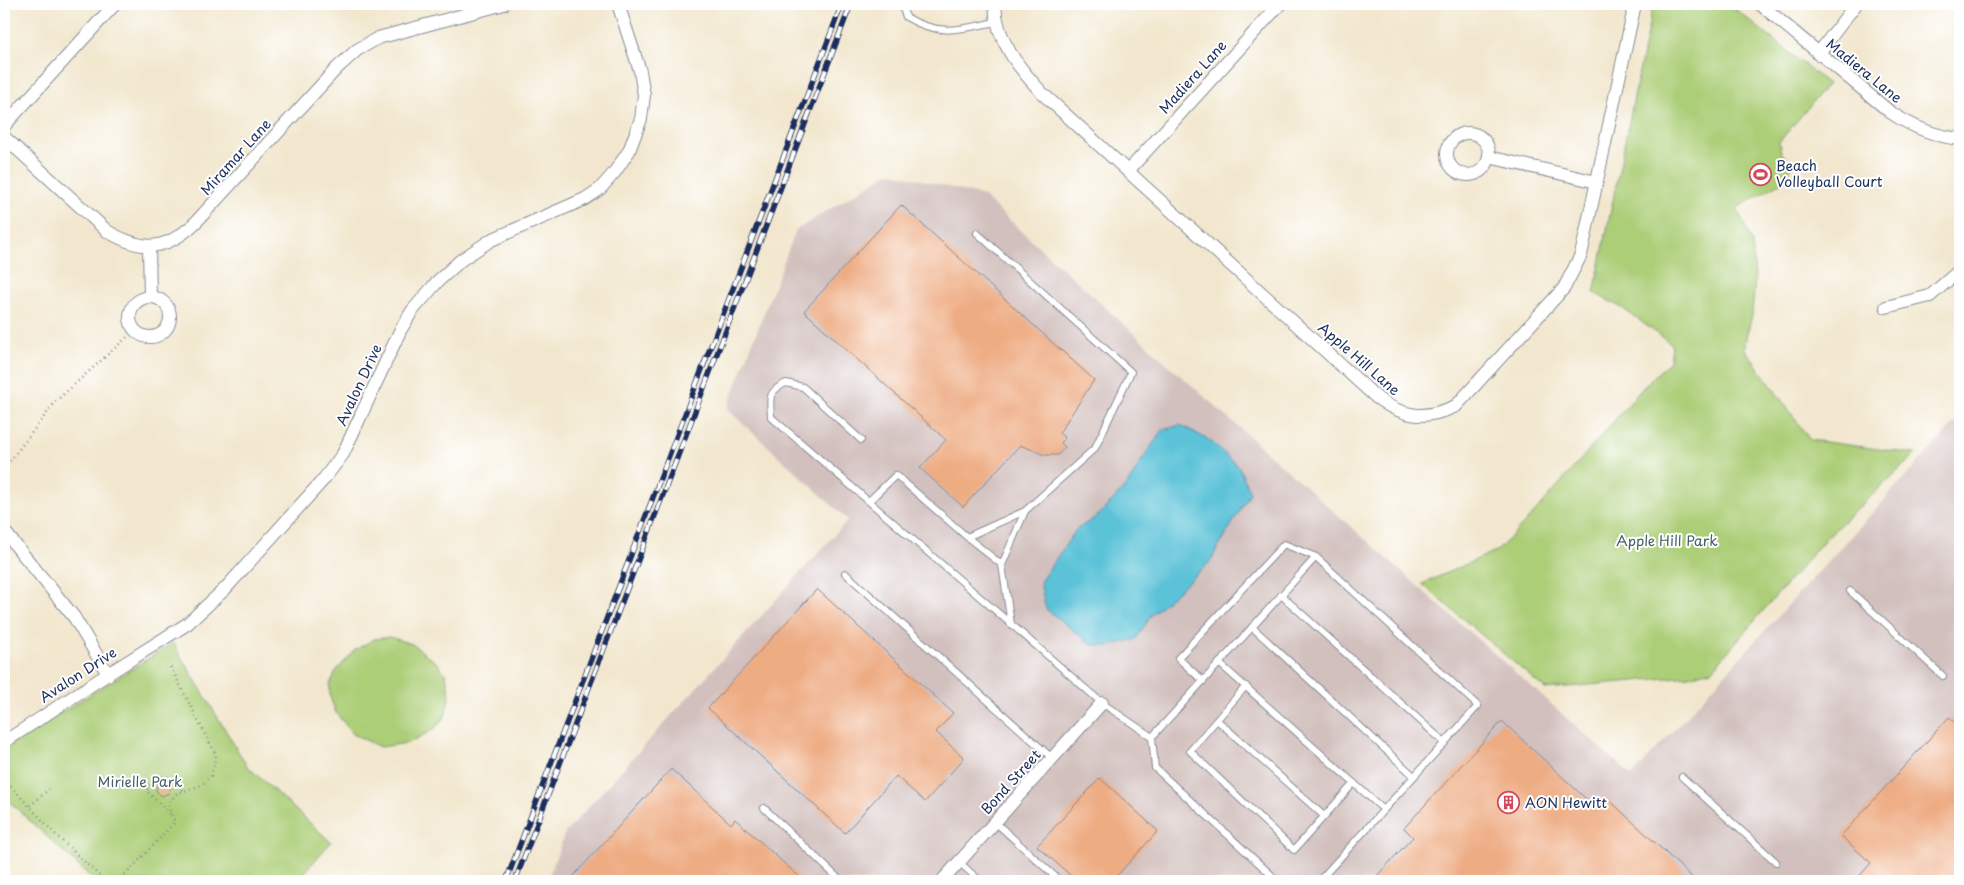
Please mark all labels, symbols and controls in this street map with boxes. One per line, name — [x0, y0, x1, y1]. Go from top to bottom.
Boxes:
street label: Madiera Lane — [1822, 33, 1907, 108]
street label: Madiera Lane — [1154, 35, 1231, 118]
street label: Miramar Lane — [195, 114, 276, 200]
place label: Beach Volleyball Court — [1776, 155, 1883, 192]
sports icon: Beach Volleyball Court — [1748, 162, 1772, 186]
street label: Apple Hill Lane — [1314, 317, 1405, 400]
street label: Avalon Drive — [330, 340, 387, 429]
park label: Apple Hill Park — [1616, 530, 1718, 551]
street label: Avalon Drive — [35, 642, 120, 707]
street label: Bond Street — [976, 744, 1046, 819]
park label: Mirielle Park — [98, 771, 183, 792]
building icon: AON Hewitt — [1497, 791, 1521, 815]
place label: AON Hewitt — [1525, 792, 1607, 813]

